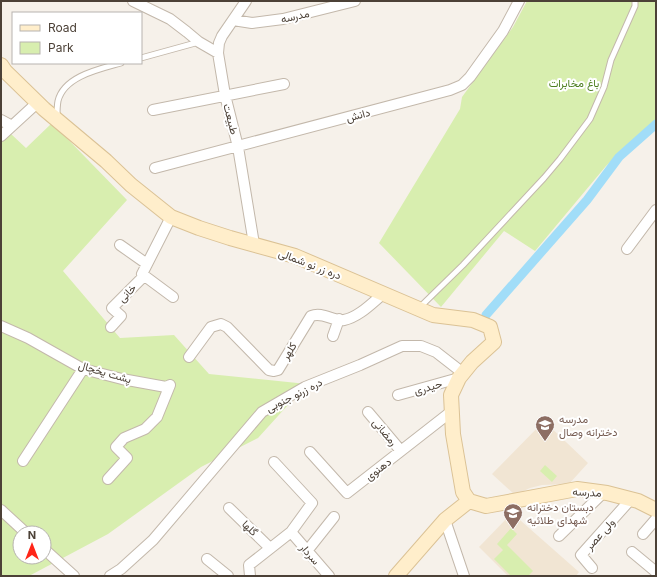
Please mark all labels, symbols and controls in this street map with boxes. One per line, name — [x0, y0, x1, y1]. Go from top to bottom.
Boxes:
street label: مدرسه — [279, 6, 311, 26]
legend — [12, 12, 142, 64]
text: Road — [48, 20, 77, 35]
text: Park — [48, 40, 74, 55]
park label: باغ مخابرات — [549, 76, 599, 91]
street label: طبیعت — [220, 102, 242, 136]
street label: دانش — [344, 105, 372, 125]
street label: دره زر نو شمالی — [277, 246, 343, 282]
street label: خانی — [115, 281, 139, 305]
street label: کلهر — [278, 340, 300, 363]
street label: پشت یخچال — [77, 358, 133, 387]
street label: دره زرنو جنوبی — [263, 375, 325, 415]
street label: حیدری — [412, 376, 444, 398]
place label: مدرسه دخترانه وصال — [559, 412, 618, 439]
school or university icon: مدرسه دخترانه وصال — [534, 414, 556, 442]
street label: رمضانی — [370, 415, 401, 449]
street label: دهنوی — [362, 455, 394, 483]
street label: مدرسه — [572, 484, 602, 500]
place label: دبستان دخترانه شهدای طلائیه — [527, 500, 594, 527]
school or university icon: دبستان دخترانه شهدای طلائیه — [502, 502, 524, 530]
street label: ولی عصر — [582, 515, 618, 553]
street label: گلها — [239, 517, 261, 539]
north arrow — [12, 525, 52, 565]
text: N — [28, 528, 36, 542]
street label: سردار — [296, 540, 323, 568]

